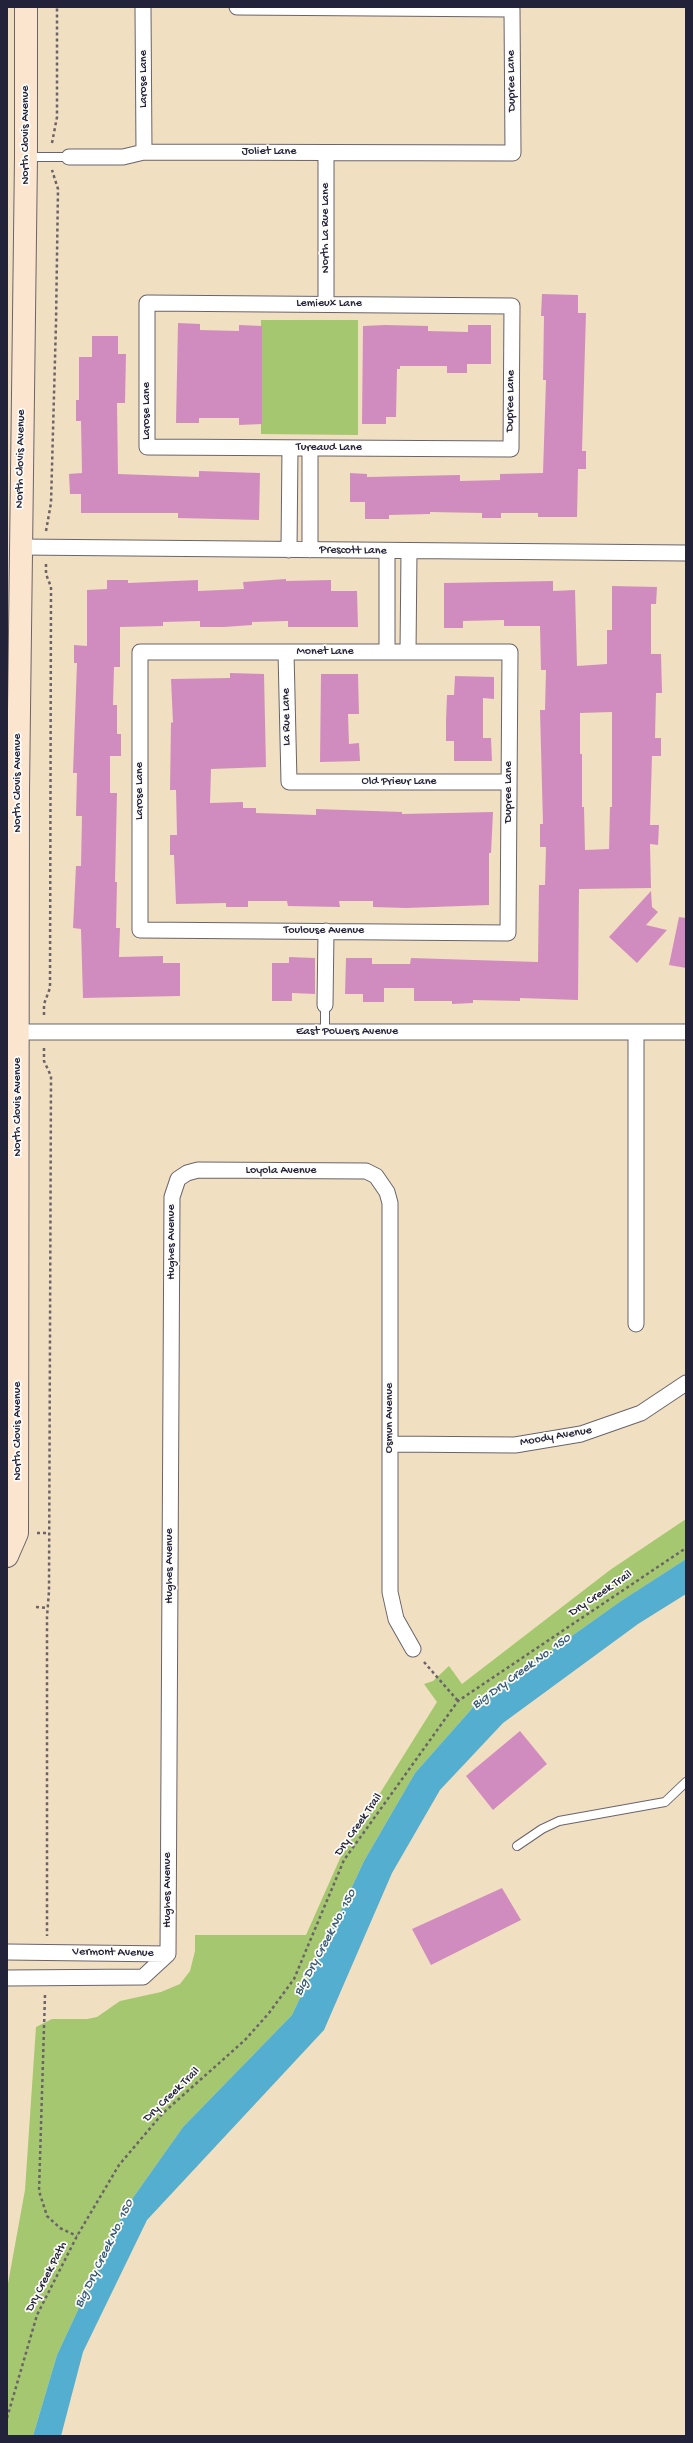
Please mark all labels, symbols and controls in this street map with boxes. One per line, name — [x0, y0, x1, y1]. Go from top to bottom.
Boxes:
street label: Larose Lane — [137, 50, 151, 108]
street label: Dupree Lane — [504, 50, 520, 112]
street label: North Clovis Avenue — [19, 85, 33, 185]
street label: Joliet Lane — [242, 145, 296, 159]
street label: North La Rue Lane — [319, 183, 333, 273]
street label: Lemieux Lane — [296, 297, 362, 311]
street label: Dupree Lane — [503, 370, 519, 432]
street label: Larose Lane — [140, 382, 154, 440]
street label: North Clovis Avenue — [13, 409, 29, 509]
street label: Tureaud Lane — [296, 441, 362, 455]
street label: Prescott Lane — [319, 543, 387, 559]
street label: Monet Lane — [296, 645, 354, 659]
street label: La Rue Lane — [279, 688, 295, 746]
street label: North Clovis Avenue — [11, 733, 25, 833]
street label: Dupree Lane — [502, 761, 516, 823]
street label: Larose Lane — [133, 762, 147, 820]
street label: Old Prieur Lane — [361, 775, 437, 789]
street label: Toulouse Avenue — [284, 924, 364, 938]
street label: East Powers Avenue — [296, 1025, 398, 1039]
street label: North Clovis Avenue — [11, 1057, 25, 1157]
street label: Loyola Avenue — [246, 1164, 316, 1178]
street label: Hughes Avenue — [165, 1204, 179, 1280]
street label: North Clovis Avenue — [11, 1381, 25, 1481]
street label: Osmun Avenue — [383, 1383, 397, 1453]
street label: Moody Avenue — [519, 1424, 593, 1450]
street label: Hughes Avenue — [163, 1528, 177, 1604]
street label: Dry Creek Trail — [567, 1568, 635, 1620]
water label: Big Dry Creek No. 150 — [470, 1631, 574, 1713]
street label: Dry Creek Trail — [332, 1791, 386, 1859]
street label: Hughes Avenue — [161, 1852, 175, 1928]
water label: Big Dry Creek No. 150 — [291, 1887, 361, 1999]
street label: Vermont Avenue — [72, 1945, 154, 1961]
street label: Dry Creek Trail — [141, 2064, 203, 2126]
water label: Big Dry Creek No. 150 — [72, 2197, 138, 2311]
street label: Dry Creek Path — [23, 2240, 71, 2314]

